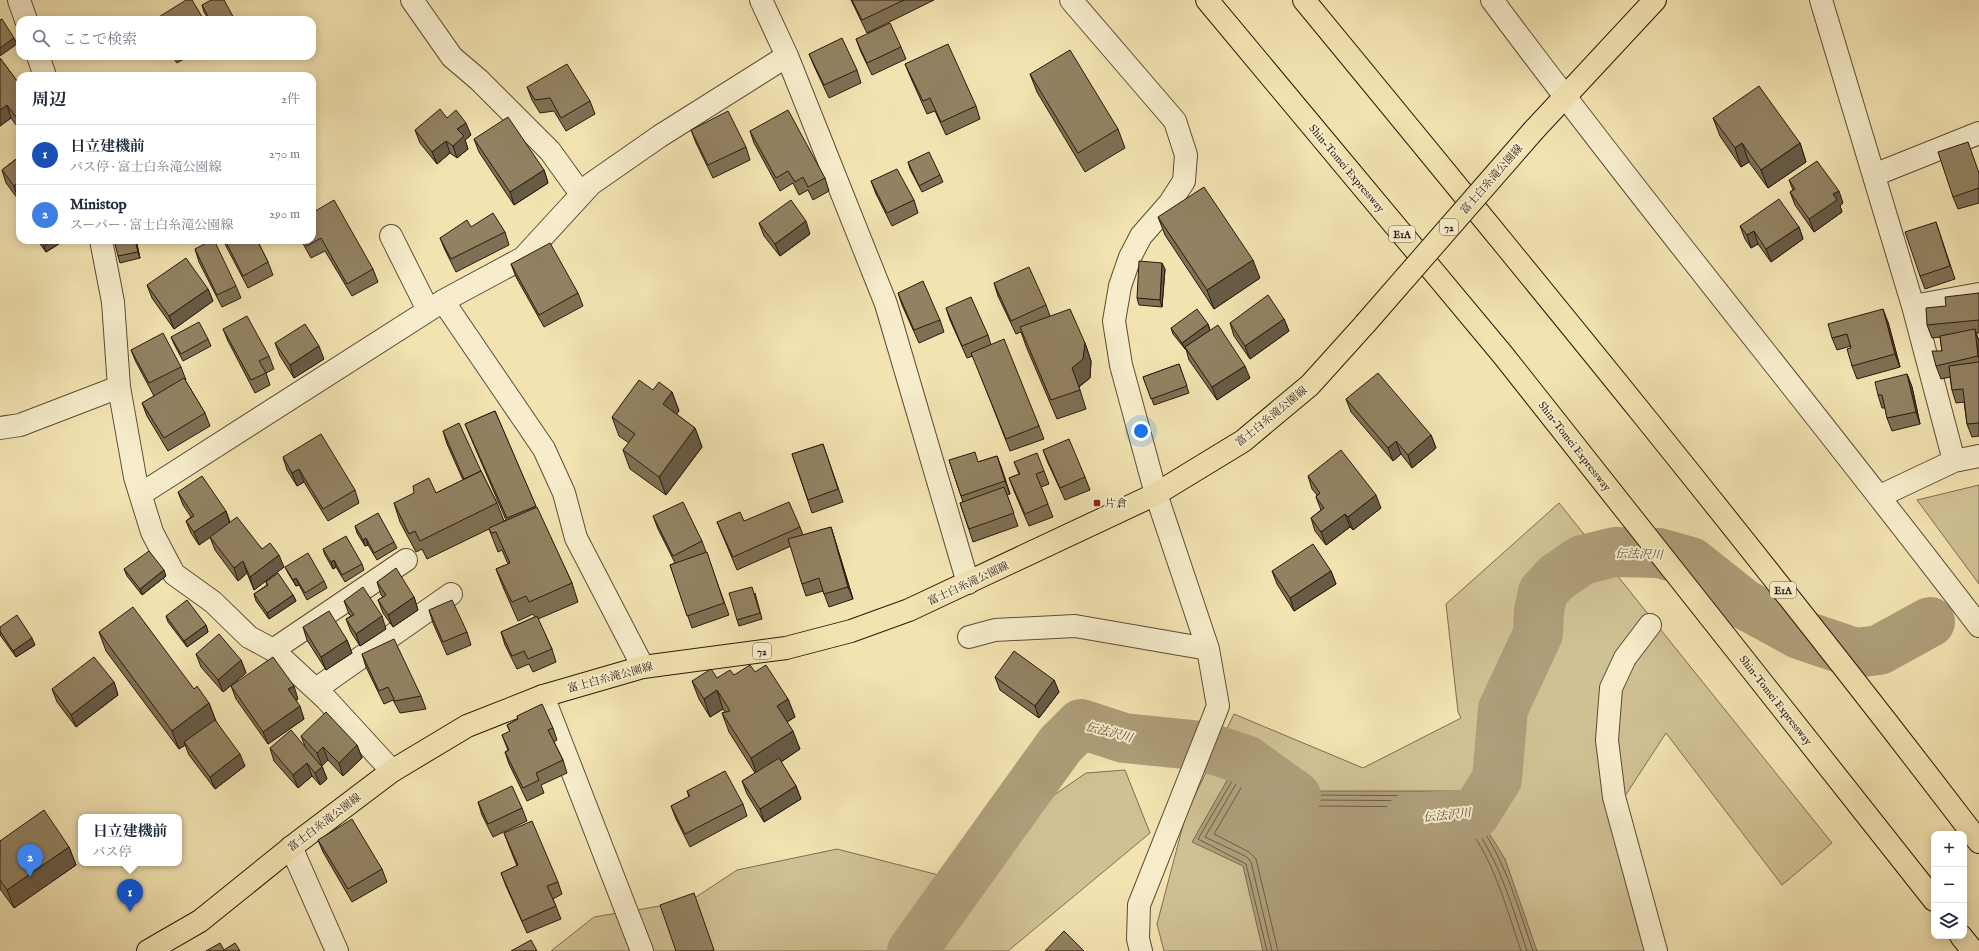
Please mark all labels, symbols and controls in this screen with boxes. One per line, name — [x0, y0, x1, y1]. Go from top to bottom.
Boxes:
search box — [16, 16, 316, 60]
icon: search — [30, 27, 52, 49]
text: ここで検索 — [62, 30, 137, 49]
text: 周辺 — [32, 90, 66, 111]
text: 2件 — [281, 91, 300, 108]
street label: Shin-Tomei Expressway — [1305, 122, 1387, 216]
text: 日立建機前 — [70, 137, 145, 156]
street label: 富士白糸滝公園線 — [1458, 142, 1526, 217]
text: 1 — [43, 146, 47, 163]
text: 270 m — [269, 146, 300, 163]
text: バス停 · 富士白糸滝公園線 — [70, 159, 222, 176]
text: Ministop — [70, 195, 127, 214]
text: 2 — [42, 206, 48, 223]
text: 290 m — [269, 206, 300, 223]
text: スーパー · 富士白糸滝公園線 — [70, 217, 233, 234]
road number: 72 — [1440, 219, 1458, 235]
road number: E1A — [1389, 226, 1415, 242]
street label: 富士白糸滝公園線 — [1233, 384, 1310, 450]
street label: Shin-Tomei Expressway — [1535, 399, 1614, 495]
your location — [1131, 421, 1151, 441]
place label: 片倉 — [1105, 497, 1127, 511]
marker: 片倉 — [1092, 498, 1102, 508]
water label: 伝法沢川 — [1615, 546, 1665, 563]
street label: 富士白糸滝公園線 — [926, 559, 1011, 609]
road number: E1A — [1770, 582, 1796, 598]
road number: 72 — [753, 643, 771, 659]
street label: Shin-Tomei Expressway — [1736, 653, 1815, 749]
street label: 富士白糸滝公園線 — [566, 660, 655, 696]
water label: 伝法沢川 — [1084, 719, 1136, 746]
street label: 富士白糸滝公園線 — [285, 791, 364, 855]
water label: 伝法沢川 — [1422, 805, 1474, 825]
popup — [78, 814, 182, 866]
text: 日立建機前 — [92, 822, 168, 841]
map controls — [1931, 831, 1967, 939]
button: + — [1931, 831, 1967, 867]
pin: 2 — [17, 844, 43, 877]
text: バス停 — [92, 844, 132, 861]
button: − — [1931, 867, 1967, 903]
pin: 1 — [117, 879, 143, 912]
button: layers — [1931, 903, 1967, 939]

